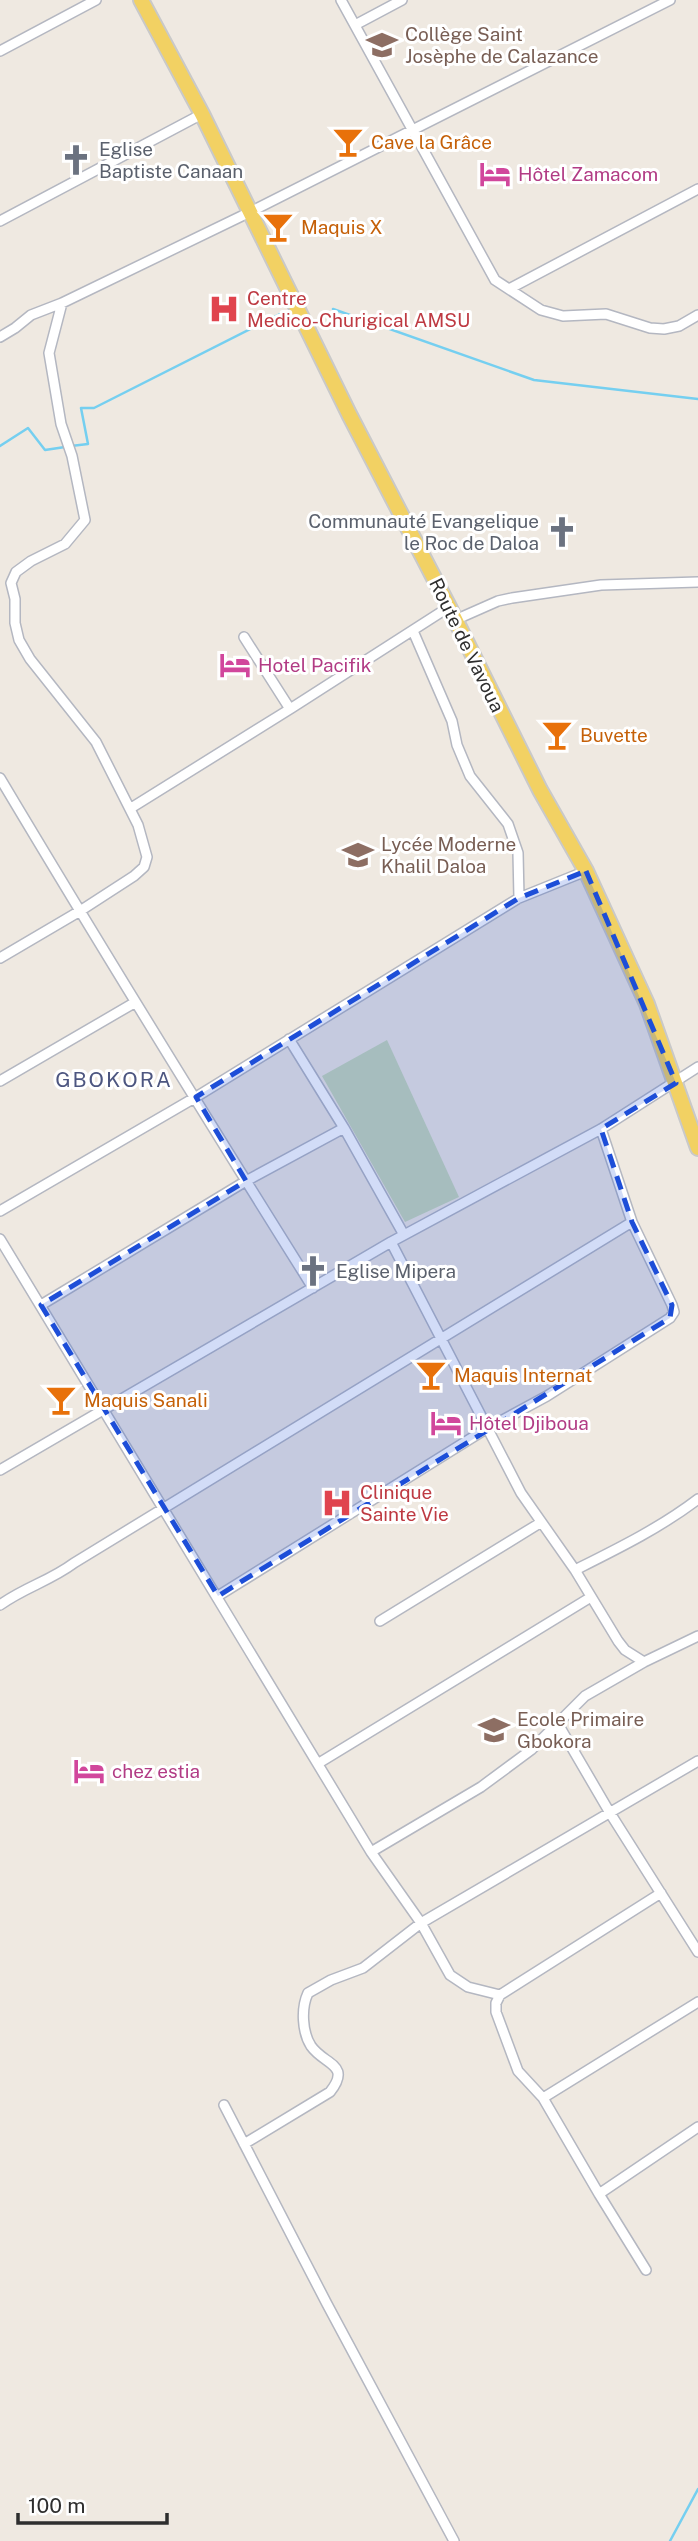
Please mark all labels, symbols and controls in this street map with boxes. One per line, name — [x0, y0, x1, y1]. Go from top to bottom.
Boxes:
place label: Collège Saint Josèphe de Calazance — [405, 23, 599, 67]
school or university icon: Collège Saint Josèphe de Calazance — [365, 28, 399, 62]
bar icon: Cave la Grâce — [331, 125, 365, 159]
place label: Cave la Grâce — [371, 131, 492, 153]
place label: Eglise Baptiste Canaan — [99, 138, 243, 182]
church icon: Eglise Baptiste Canaan — [59, 143, 93, 177]
hotel icon: Hôtel Zamacom — [478, 157, 512, 191]
place label: Hôtel Zamacom — [518, 163, 658, 185]
bar icon: Maquis X — [261, 210, 295, 244]
place label: Maquis X — [301, 216, 383, 238]
place label: Centre Medico-Churigical AMSU — [247, 287, 470, 331]
hospital icon: Centre Medico-Churigical AMSU — [207, 292, 241, 326]
place label: Communauté Evangelique le Roc de Daloa — [308, 510, 539, 554]
church icon: Communauté Evangelique le Roc de Daloa — [545, 515, 579, 549]
street label: Route de Vavoua — [425, 574, 509, 716]
hotel icon: Hotel Pacifik — [218, 648, 252, 682]
place label: Hotel Pacifik — [258, 654, 372, 676]
bar icon: Buvette — [540, 718, 574, 752]
place label: Buvette — [580, 724, 648, 746]
place label: Lycée Moderne Khalil Daloa — [381, 833, 516, 877]
school or university icon: Lycée Moderne Khalil Daloa — [341, 838, 375, 872]
district label: GBOKORA — [55, 1067, 173, 1092]
church icon: Eglise Mipera — [296, 1254, 330, 1288]
place label: Eglise Mipera — [336, 1260, 456, 1282]
bar icon: Maquis Internat — [414, 1358, 448, 1392]
place label: Maquis Internat — [454, 1364, 592, 1386]
bar icon: Maquis Sanali — [44, 1383, 78, 1417]
place label: Maquis Sanali — [84, 1389, 208, 1411]
hotel icon: Hôtel Djiboua — [429, 1406, 463, 1440]
place label: Hôtel Djiboua — [469, 1412, 589, 1434]
place label: Clinique Sainte Vie — [360, 1481, 449, 1525]
hospital icon: Clinique Sainte Vie — [320, 1486, 354, 1520]
place label: Ecole Primaire Gbokora — [517, 1708, 644, 1752]
school or university icon: Ecole Primaire Gbokora — [477, 1713, 511, 1747]
hotel icon: chez estia — [72, 1754, 106, 1788]
place label: chez estia — [112, 1760, 200, 1782]
scale bar — [18, 2482, 166, 2526]
text: 100 m — [28, 2493, 85, 2518]

